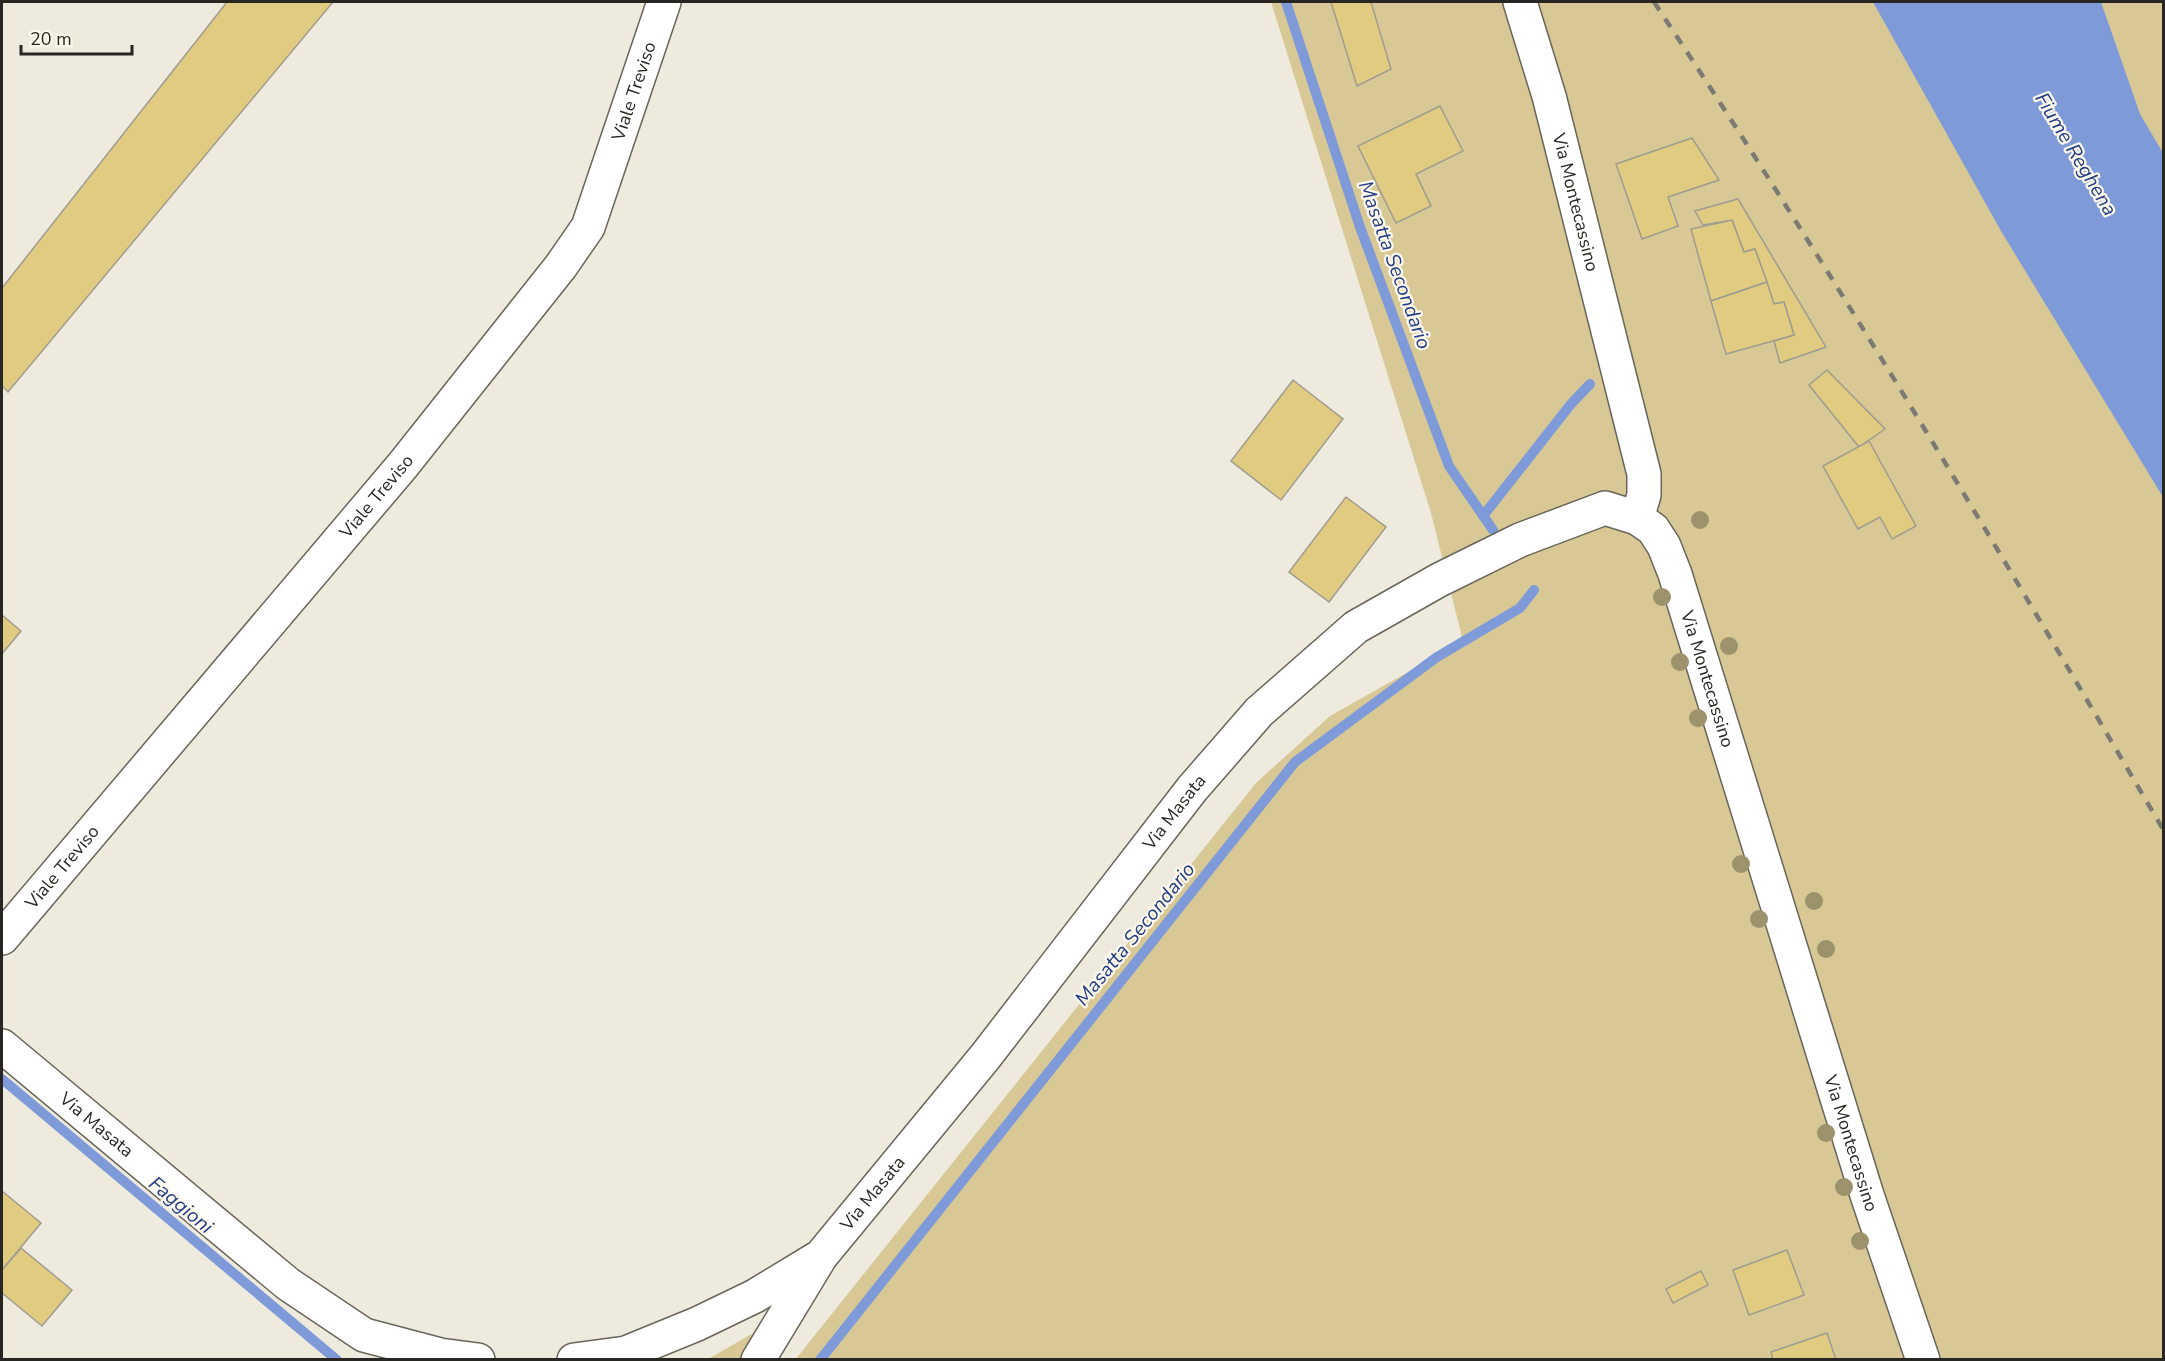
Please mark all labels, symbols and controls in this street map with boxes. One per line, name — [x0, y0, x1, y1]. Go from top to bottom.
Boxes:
scale bar — [21, 18, 132, 56]
text: 20 m — [30, 27, 72, 51]
street label: Viale Treviso — [606, 39, 662, 145]
water label: Fiume Reghena — [2029, 87, 2123, 221]
street label: Via Montecassino — [1547, 130, 1605, 274]
water label: Masatta Secondario — [1352, 177, 1438, 353]
street label: Viale Treviso — [333, 449, 419, 544]
street label: Via Montecassino — [1675, 607, 1740, 750]
street label: Via Masata — [1137, 769, 1211, 856]
street label: Viale Treviso — [19, 820, 105, 915]
water label: Masatta Secondario — [1069, 857, 1201, 1011]
street label: Via Montecassino — [1818, 1071, 1884, 1215]
street label: Via Masata — [54, 1086, 139, 1163]
street label: Via Masata — [834, 1151, 910, 1236]
water label: Faggioni — [143, 1170, 219, 1240]

